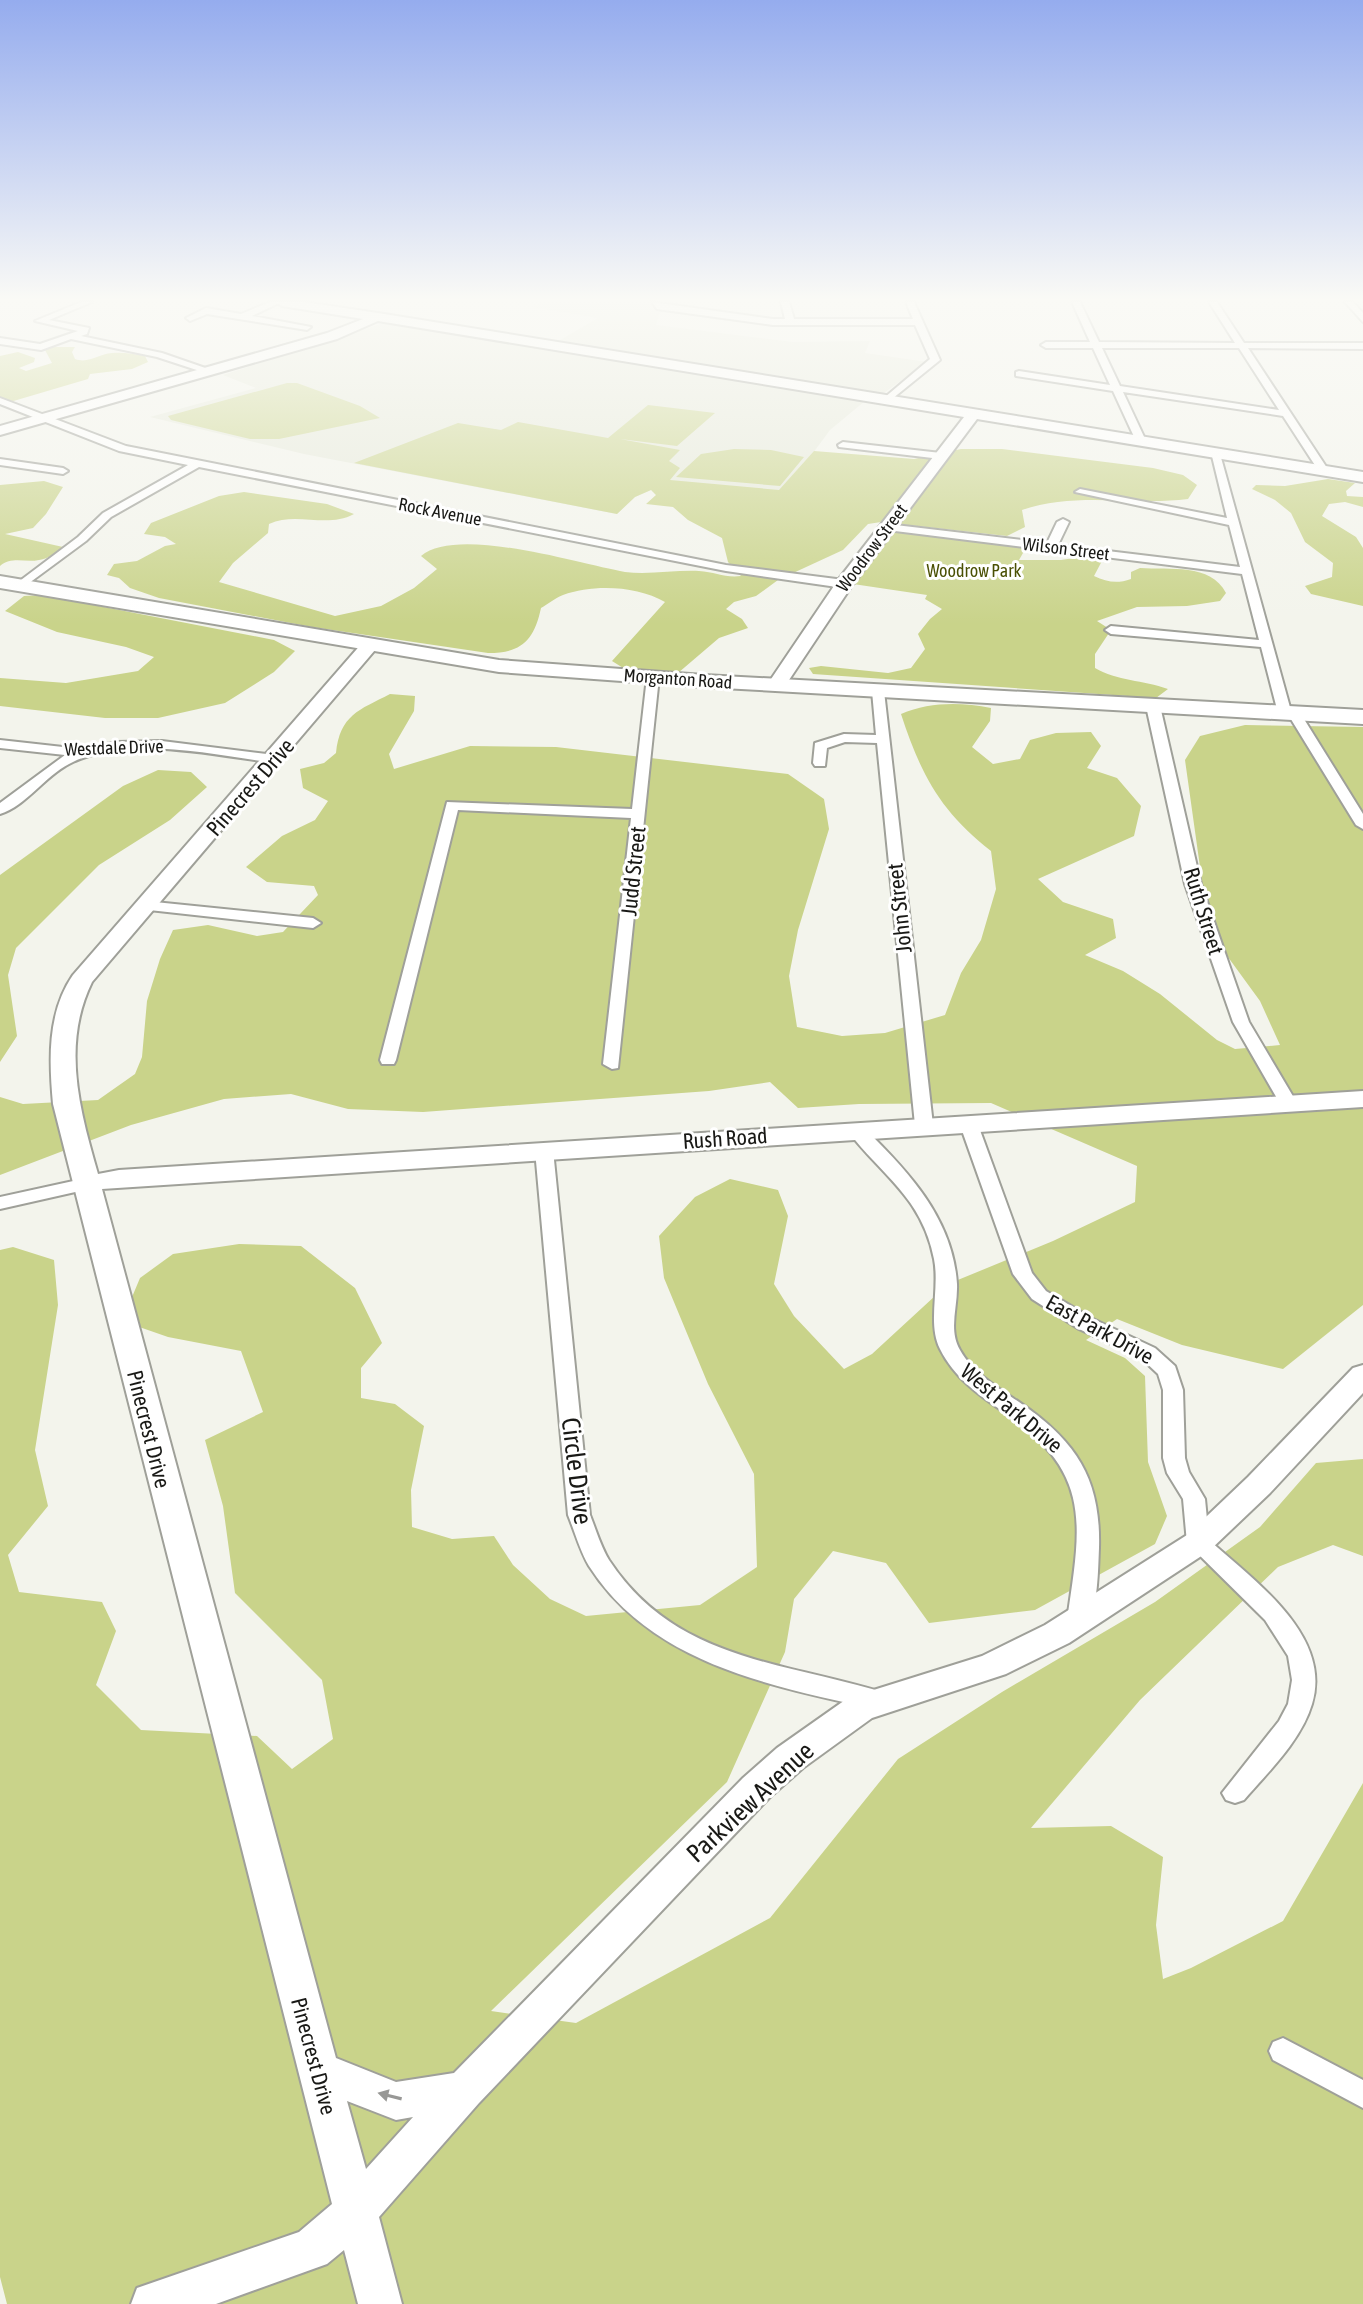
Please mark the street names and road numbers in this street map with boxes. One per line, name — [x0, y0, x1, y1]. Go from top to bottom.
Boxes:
street label: Rock Avenue — [397, 493, 483, 530]
street label: Woodrow Street — [832, 500, 911, 596]
street label: Wilson Street — [1021, 533, 1111, 564]
street label: Morganton Road — [623, 664, 733, 693]
street label: Pinecrest Drive — [201, 733, 299, 841]
street label: Westdale Drive — [64, 735, 164, 760]
street label: Judd Street — [615, 825, 651, 917]
street label: John Street — [881, 862, 917, 954]
street label: Ruth Street — [1178, 864, 1230, 958]
street label: Rush Road — [682, 1122, 768, 1154]
street label: East Park Drive — [1042, 1289, 1158, 1369]
street label: West Park Drive — [956, 1358, 1068, 1458]
street label: Pinecrest Drive — [122, 1367, 176, 1491]
street label: Circle Drive — [556, 1416, 598, 1526]
street label: Parkview Avenue — [680, 1736, 820, 1868]
street label: Pinecrest Drive — [286, 1994, 342, 2118]

